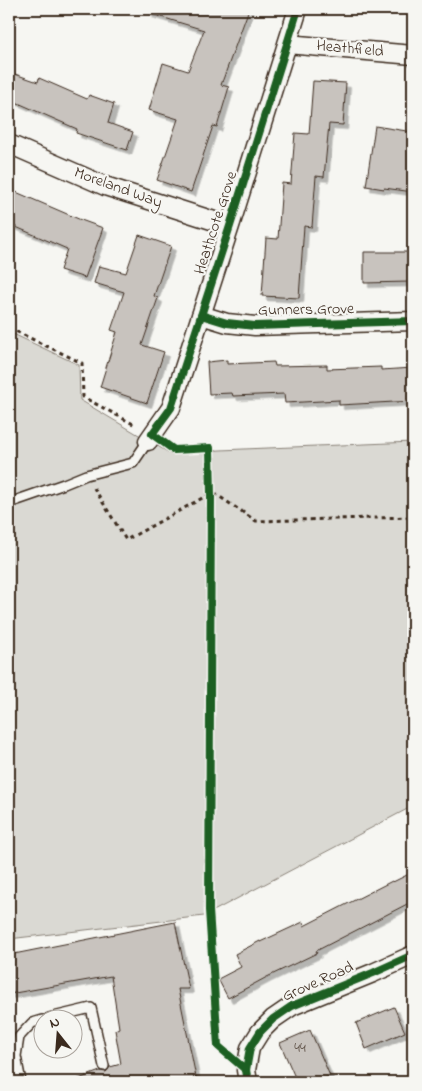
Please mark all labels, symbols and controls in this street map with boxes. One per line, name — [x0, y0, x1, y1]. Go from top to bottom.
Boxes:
street label: Heathfield — [315, 34, 385, 64]
street label: Moreland Way — [71, 161, 166, 215]
street label: Heathcote Grove — [188, 168, 244, 278]
street label: Gunners Grove — [258, 297, 355, 323]
street label: Grove Road — [278, 956, 358, 1008]
north arrow — [32, 1008, 82, 1058]
text: N — [47, 1012, 62, 1034]
house number: 44 — [294, 1038, 306, 1059]

